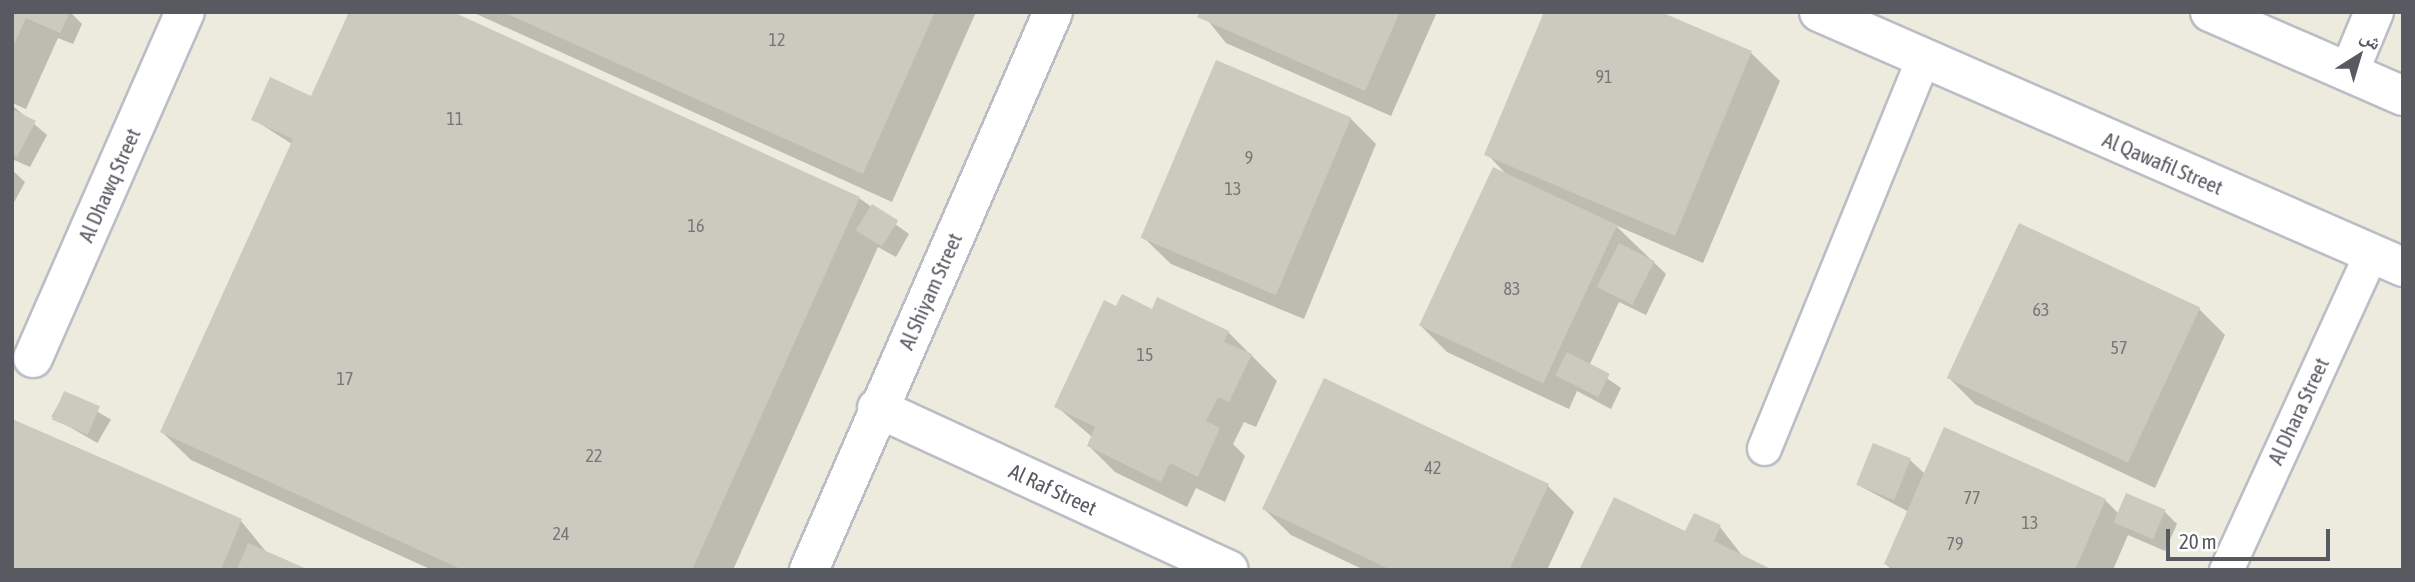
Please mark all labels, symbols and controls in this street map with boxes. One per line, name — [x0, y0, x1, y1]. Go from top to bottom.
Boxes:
north arrow — [2324, 21, 2394, 91]
text: ش — [2357, 24, 2386, 54]
house number: 12 — [769, 29, 785, 51]
house number: 91 — [1596, 66, 1612, 88]
house number: 11 — [447, 108, 463, 130]
street label: Al Dhawq Street — [73, 124, 145, 246]
street label: Al Qawafil Street — [2099, 126, 2227, 200]
house number: 9 — [1245, 147, 1253, 169]
house number: 13 — [1225, 178, 1241, 200]
house number: 16 — [688, 215, 704, 237]
street label: Al Shiyam Street — [893, 229, 967, 353]
house number: 83 — [1504, 278, 1520, 300]
house number: 63 — [2033, 299, 2049, 321]
house number: 57 — [2111, 337, 2127, 359]
house number: 15 — [1137, 344, 1153, 366]
street label: Al Dhara Street — [2262, 354, 2334, 468]
house number: 17 — [337, 368, 353, 390]
house number: 22 — [586, 445, 602, 467]
house number: 42 — [1425, 457, 1441, 479]
street label: Al Raf Street — [1005, 458, 1101, 520]
house number: 77 — [1964, 487, 1980, 509]
house number: 13 — [2022, 512, 2038, 534]
scale bar — [2170, 516, 2334, 560]
house number: 24 — [553, 523, 569, 545]
text: 20 m — [2179, 529, 2217, 553]
house number: 79 — [1947, 533, 1963, 555]

